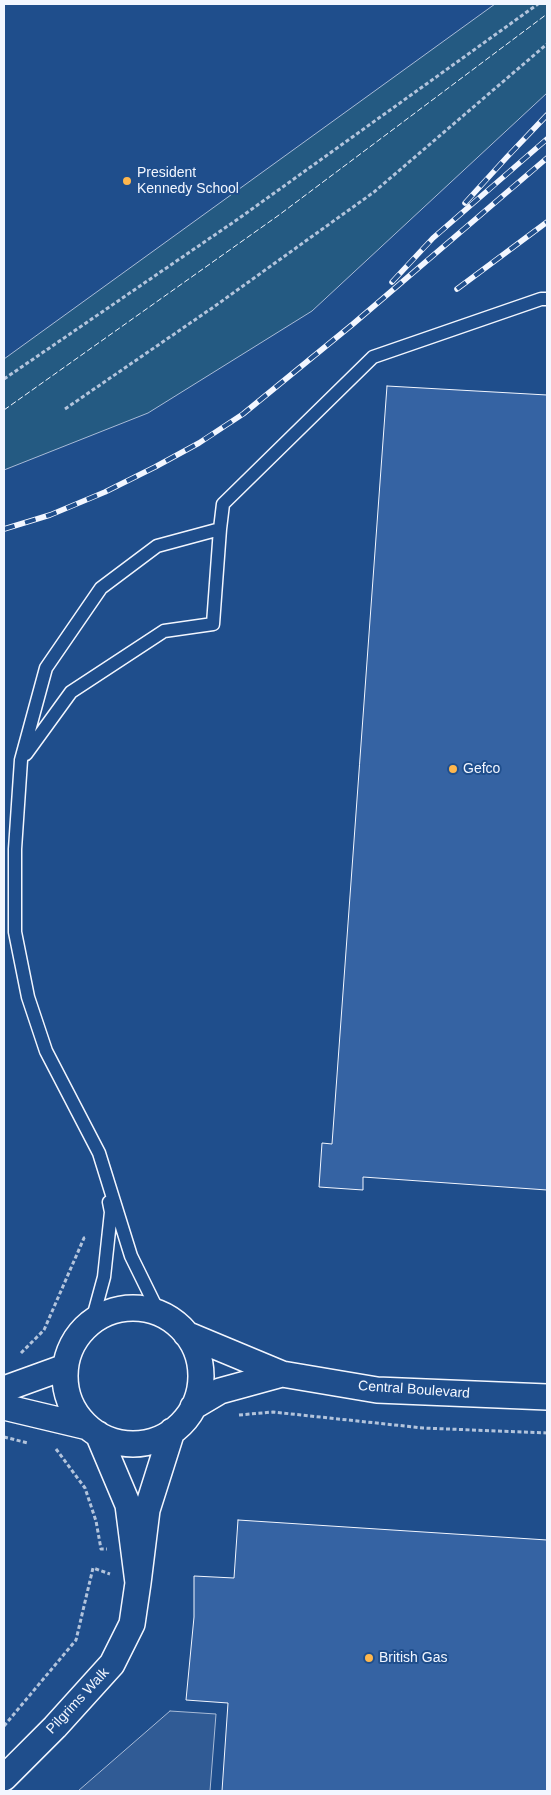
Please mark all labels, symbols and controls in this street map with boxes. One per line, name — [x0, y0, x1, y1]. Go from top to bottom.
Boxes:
place label: President Kennedy School — [137, 165, 239, 198]
marker: President Kennedy School — [121, 175, 133, 187]
place label: Gefco — [463, 761, 500, 777]
marker: Gefco — [447, 763, 459, 775]
street label: Central Boulevard — [358, 1378, 470, 1402]
place label: British Gas — [379, 1650, 447, 1666]
marker: British Gas — [363, 1652, 375, 1664]
street label: Pilgrims Walk — [43, 1664, 113, 1738]

